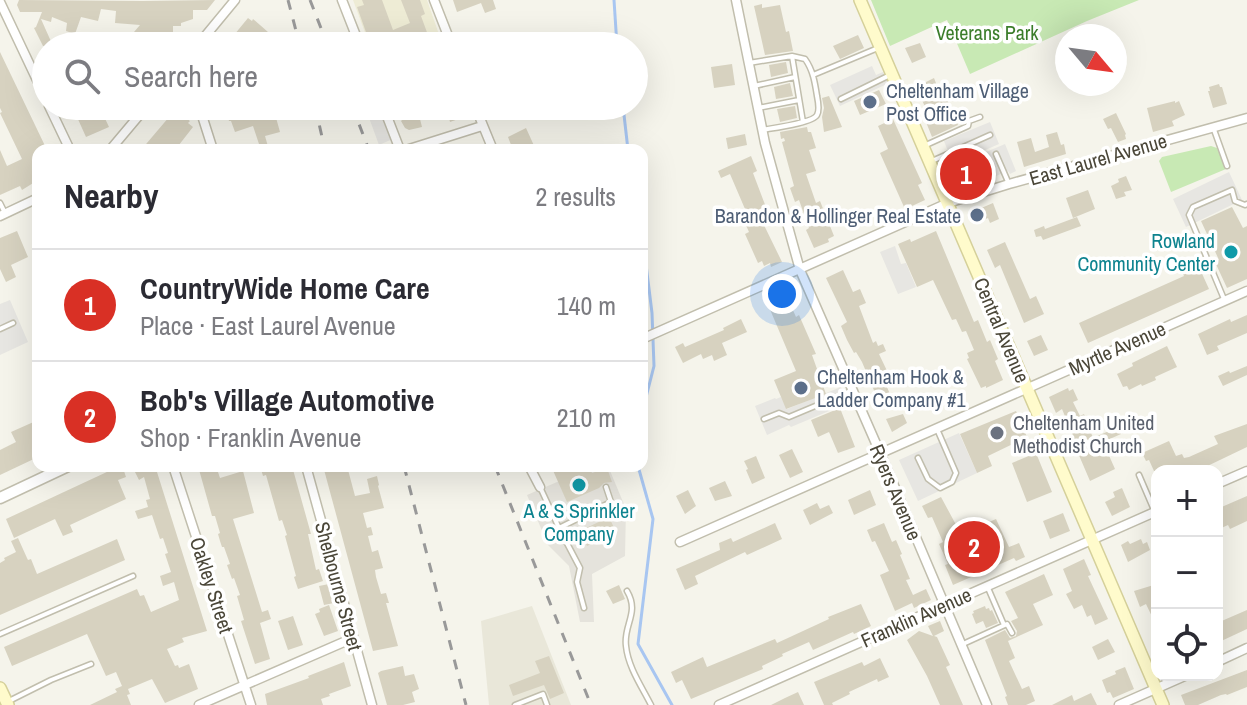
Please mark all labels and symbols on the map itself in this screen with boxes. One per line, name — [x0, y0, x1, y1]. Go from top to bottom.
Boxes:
park label: Veterans Park — [935, 19, 1039, 46]
north arrow — [1055, 24, 1127, 96]
place label: Cheltenham Village Post Office — [886, 77, 1029, 127]
marker: Cheltenham Village Post Office — [861, 93, 879, 111]
street label: East Laurel Avenue — [1026, 126, 1170, 192]
pin: 1 — [940, 144, 992, 204]
place label: Barandon & Hollinger Real Estate — [715, 202, 961, 229]
marker: Barandon & Hollinger Real Estate — [968, 206, 986, 224]
place label: Rowland Community Center — [1077, 227, 1216, 277]
marker: Rowland Community Center — [1222, 243, 1240, 261]
street label: Central Avenue — [968, 273, 1036, 387]
your location — [762, 274, 802, 314]
street label: Myrtle Avenue — [1064, 315, 1170, 381]
place label: Cheltenham Hook & Ladder Company #1 — [817, 363, 966, 413]
marker: Cheltenham Hook & Ladder Company #1 — [792, 379, 810, 397]
place label: Cheltenham United Methodist Church — [1013, 409, 1154, 459]
marker: Cheltenham United Methodist Church — [988, 424, 1006, 442]
street label: Ryers Avenue — [864, 440, 928, 544]
marker: A & S Sprinkler Company — [570, 476, 588, 494]
place label: A & S Sprinkler Company — [522, 497, 635, 547]
pin: 2 — [948, 517, 1000, 577]
street label: Shelbourne Street — [309, 519, 369, 654]
street label: Oakley Street — [184, 534, 240, 637]
street label: Franklin Avenue — [856, 581, 976, 653]

